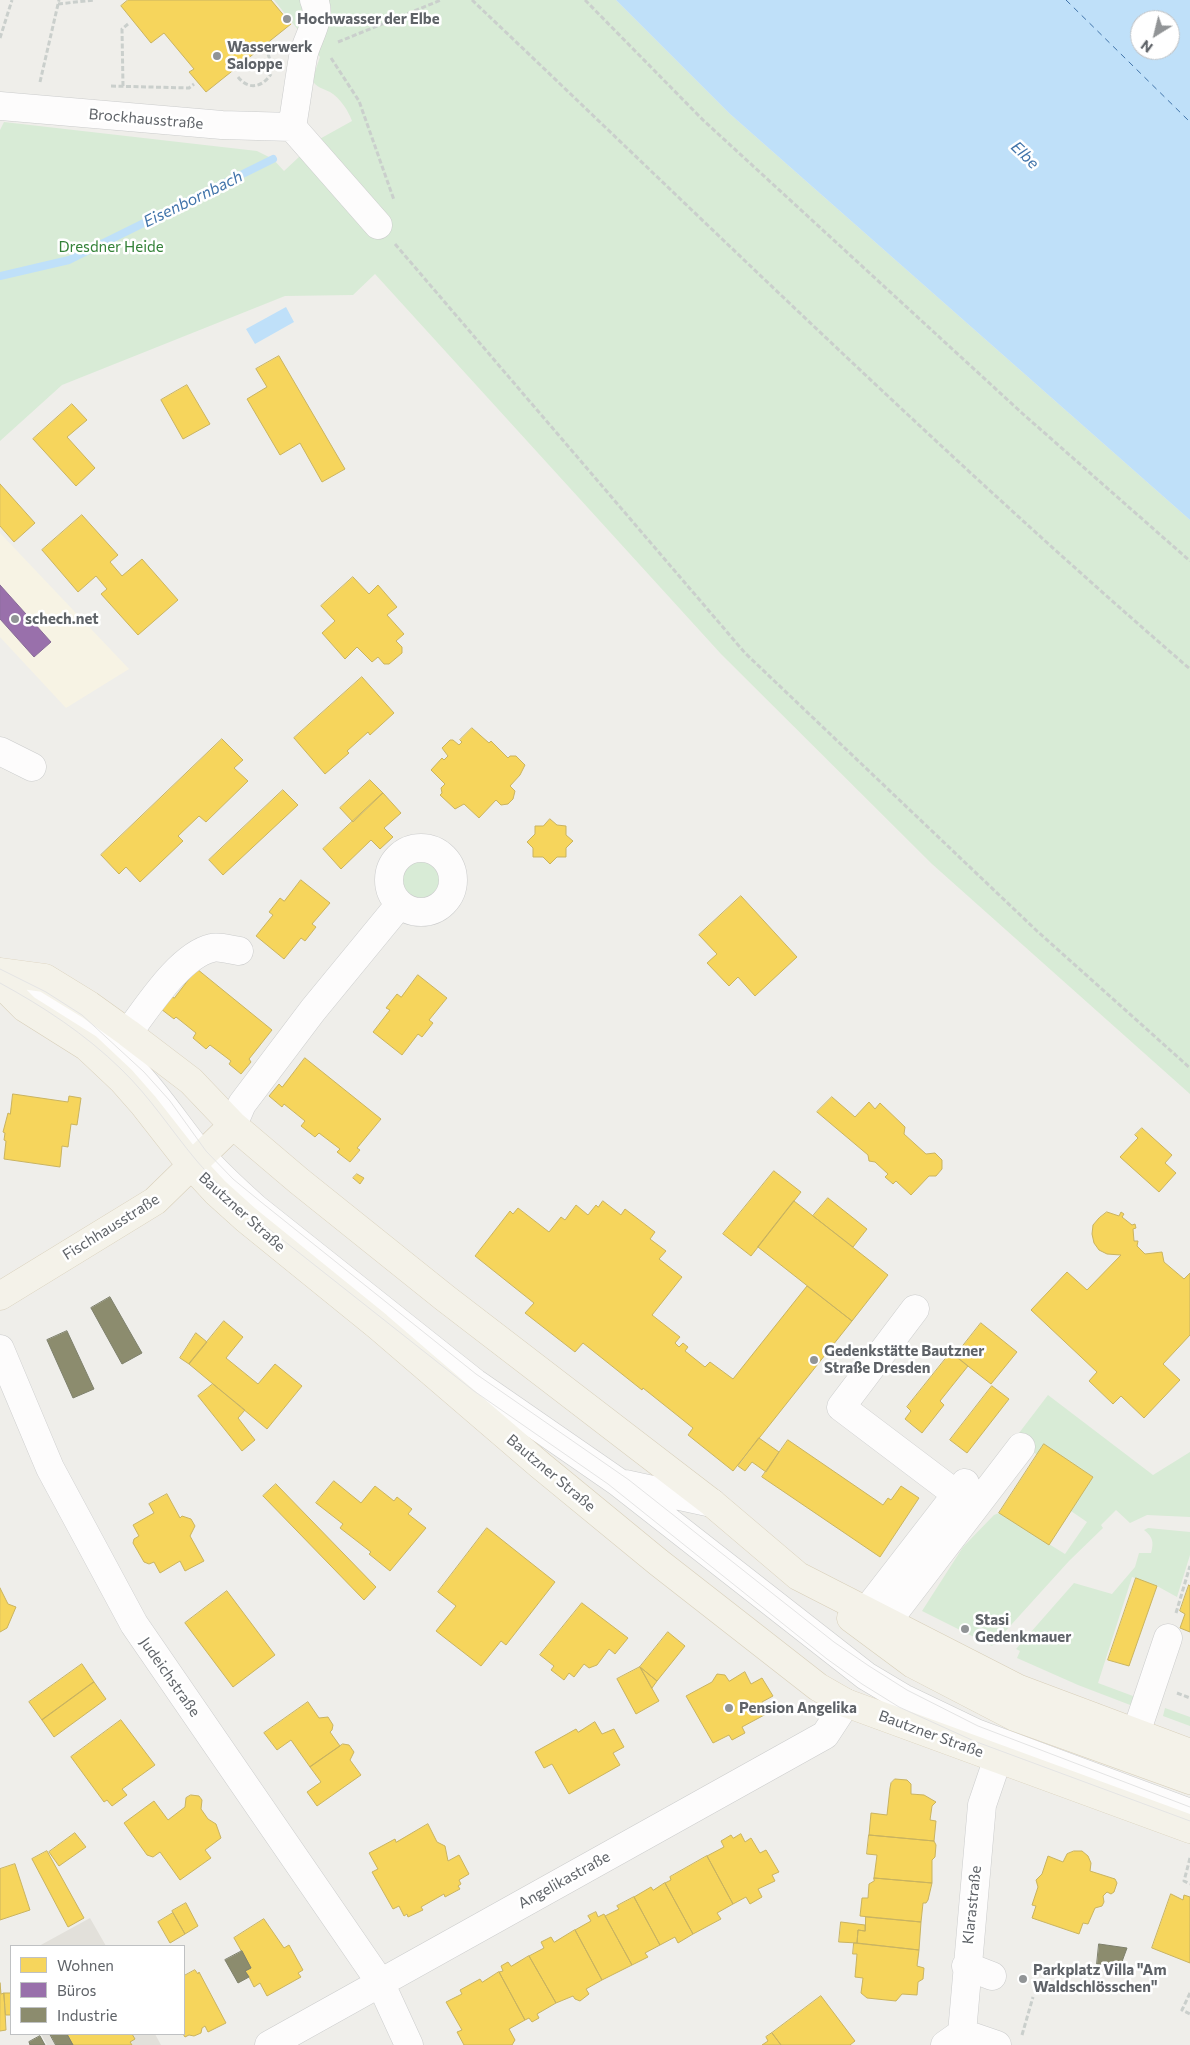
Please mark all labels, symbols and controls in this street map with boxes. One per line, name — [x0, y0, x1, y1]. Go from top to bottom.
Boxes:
place label: Hochwasser der Elbe — [297, 10, 440, 28]
north arrow — [1130, 10, 1180, 60]
marker: Hochwasser der Elbe — [281, 13, 293, 25]
text: N — [1137, 37, 1156, 57]
place label: Wasserwerk Saloppe — [227, 38, 313, 73]
marker: Wasserwerk Saloppe — [211, 50, 223, 62]
street label: Brockhausstraße — [88, 105, 204, 133]
water label: Elbe — [1007, 137, 1043, 173]
water label: Eisenbornbach — [140, 167, 246, 231]
park label: Dresdner Heide — [58, 238, 164, 256]
place label: schech.net — [25, 610, 99, 628]
marker: schech.net — [9, 613, 21, 625]
street label: Bautzner Straße — [195, 1168, 289, 1256]
street label: Fischhausstraße — [59, 1190, 163, 1264]
place label: Gedenkstätte Bautzner Straße Dresden — [824, 1342, 984, 1377]
marker: Gedenkstätte Bautzner Straße Dresden — [808, 1354, 820, 1366]
street label: Bautzner Straße — [503, 1431, 599, 1515]
place label: Stasi Gedenkmauer — [975, 1611, 1071, 1646]
marker: Stasi Gedenkmauer — [959, 1623, 971, 1635]
street label: Judeichstraße — [136, 1634, 204, 1720]
place label: Pension Angelika — [739, 1699, 857, 1717]
marker: Pension Angelika — [723, 1702, 735, 1714]
street label: Bautzner Straße — [876, 1707, 986, 1761]
street label: Angelikastraße — [515, 1847, 613, 1913]
street label: Klarastraße — [959, 1865, 985, 1945]
legend — [10, 1945, 185, 2035]
text: Wohnen — [57, 1956, 114, 1974]
place label: Parkplatz Villa "Am Waldschlösschen" — [1033, 1961, 1166, 1996]
marker: Parkplatz Villa "Am Waldschlösschen" — [1017, 1973, 1029, 1985]
text: Büros — [57, 1981, 96, 1999]
text: Industrie — [57, 2006, 118, 2024]

